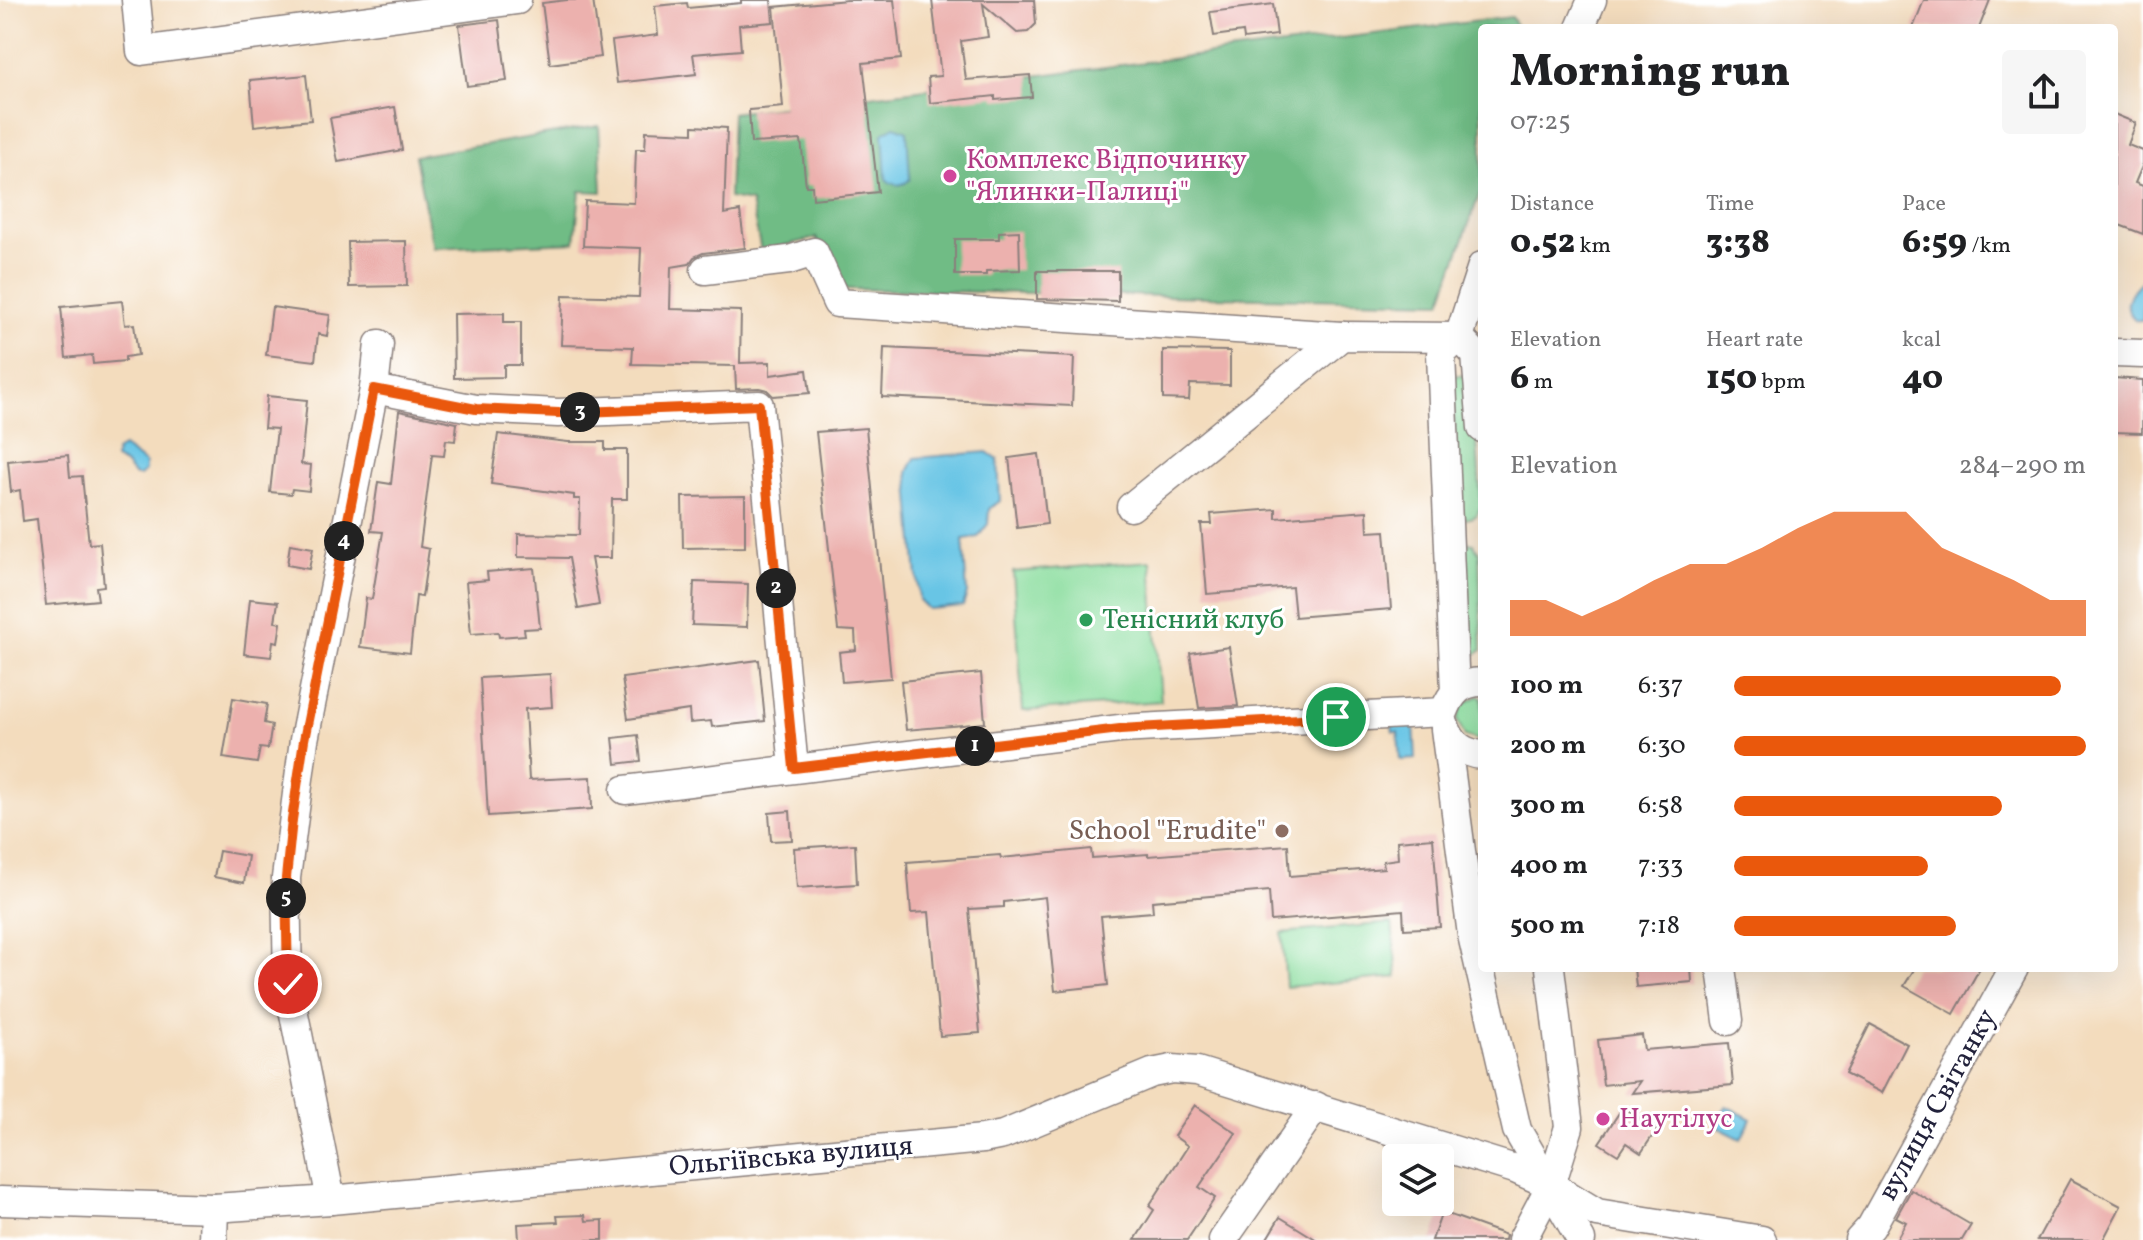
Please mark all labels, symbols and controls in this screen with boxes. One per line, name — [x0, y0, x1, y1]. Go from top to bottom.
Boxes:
text: Morning run — [1510, 43, 1790, 104]
button: share — [2002, 50, 2086, 134]
text: 07:25 — [1510, 104, 1571, 140]
place label: Комплекс Відпочинку "Ялинки-Палиці" — [966, 141, 1247, 212]
marker: Комплекс Відпочинку "Ялинки-Палиці" — [941, 167, 959, 185]
text: Distance — [1510, 189, 1594, 220]
text: Time — [1706, 189, 1754, 220]
text: Pace — [1902, 189, 1946, 220]
text: 0.52 — [1510, 220, 1575, 267]
text: 3:38 — [1706, 220, 1770, 267]
text: 6:59 — [1902, 220, 1967, 267]
text: km — [1575, 231, 1611, 262]
text: /km — [1967, 231, 2011, 262]
text: Elevation — [1510, 325, 1601, 356]
text: Heart rate — [1706, 325, 1803, 356]
text: kcal — [1902, 325, 1941, 356]
text: 6 — [1510, 356, 1529, 403]
text: 150 — [1706, 356, 1757, 403]
text: 40 — [1902, 356, 1943, 403]
text: m — [1529, 367, 1553, 398]
text: bpm — [1757, 367, 1806, 398]
pin: 3 — [560, 392, 600, 432]
text: 3 — [574, 396, 586, 427]
text: Elevation — [1510, 448, 1618, 484]
text: 284–290 m — [1959, 448, 2086, 484]
pin: 4 — [324, 521, 364, 561]
text: 4 — [337, 525, 351, 556]
pin: 2 — [756, 568, 796, 608]
text: 2 — [770, 572, 782, 603]
place label: Тенісний клуб — [1102, 601, 1284, 640]
marker: Тенісний клуб — [1077, 611, 1095, 629]
text: 100 m — [1510, 668, 1583, 704]
text: 6:37 — [1638, 668, 1683, 704]
pin — [1302, 683, 1370, 751]
icon: arrive — [1314, 695, 1358, 739]
pin: 1 — [955, 726, 995, 766]
text: 200 m — [1510, 728, 1586, 764]
text: 6:30 — [1638, 728, 1686, 764]
text: 1 — [971, 730, 979, 761]
text: 300 m — [1510, 788, 1586, 824]
text: 6:58 — [1638, 788, 1683, 824]
place label: School "Erudite" — [1069, 812, 1266, 851]
marker: School "Erudite" — [1273, 822, 1291, 840]
text: 400 m — [1510, 848, 1588, 884]
text: 7:33 — [1638, 848, 1683, 884]
pin: 5 — [266, 878, 306, 918]
text: 5 — [281, 882, 291, 913]
text: 500 m — [1510, 908, 1585, 944]
text: 7:18 — [1638, 908, 1680, 944]
pin — [254, 950, 322, 1018]
icon: check — [266, 962, 310, 1006]
street label: вулиця Світанку — [1869, 1002, 2007, 1208]
place label: Наутілус — [1619, 1100, 1733, 1139]
marker: Наутілус — [1594, 1110, 1612, 1128]
street label: Ольгіївська вулиця — [667, 1127, 915, 1187]
map controls — [1382, 1144, 1454, 1216]
button: layers — [1382, 1144, 1454, 1216]

